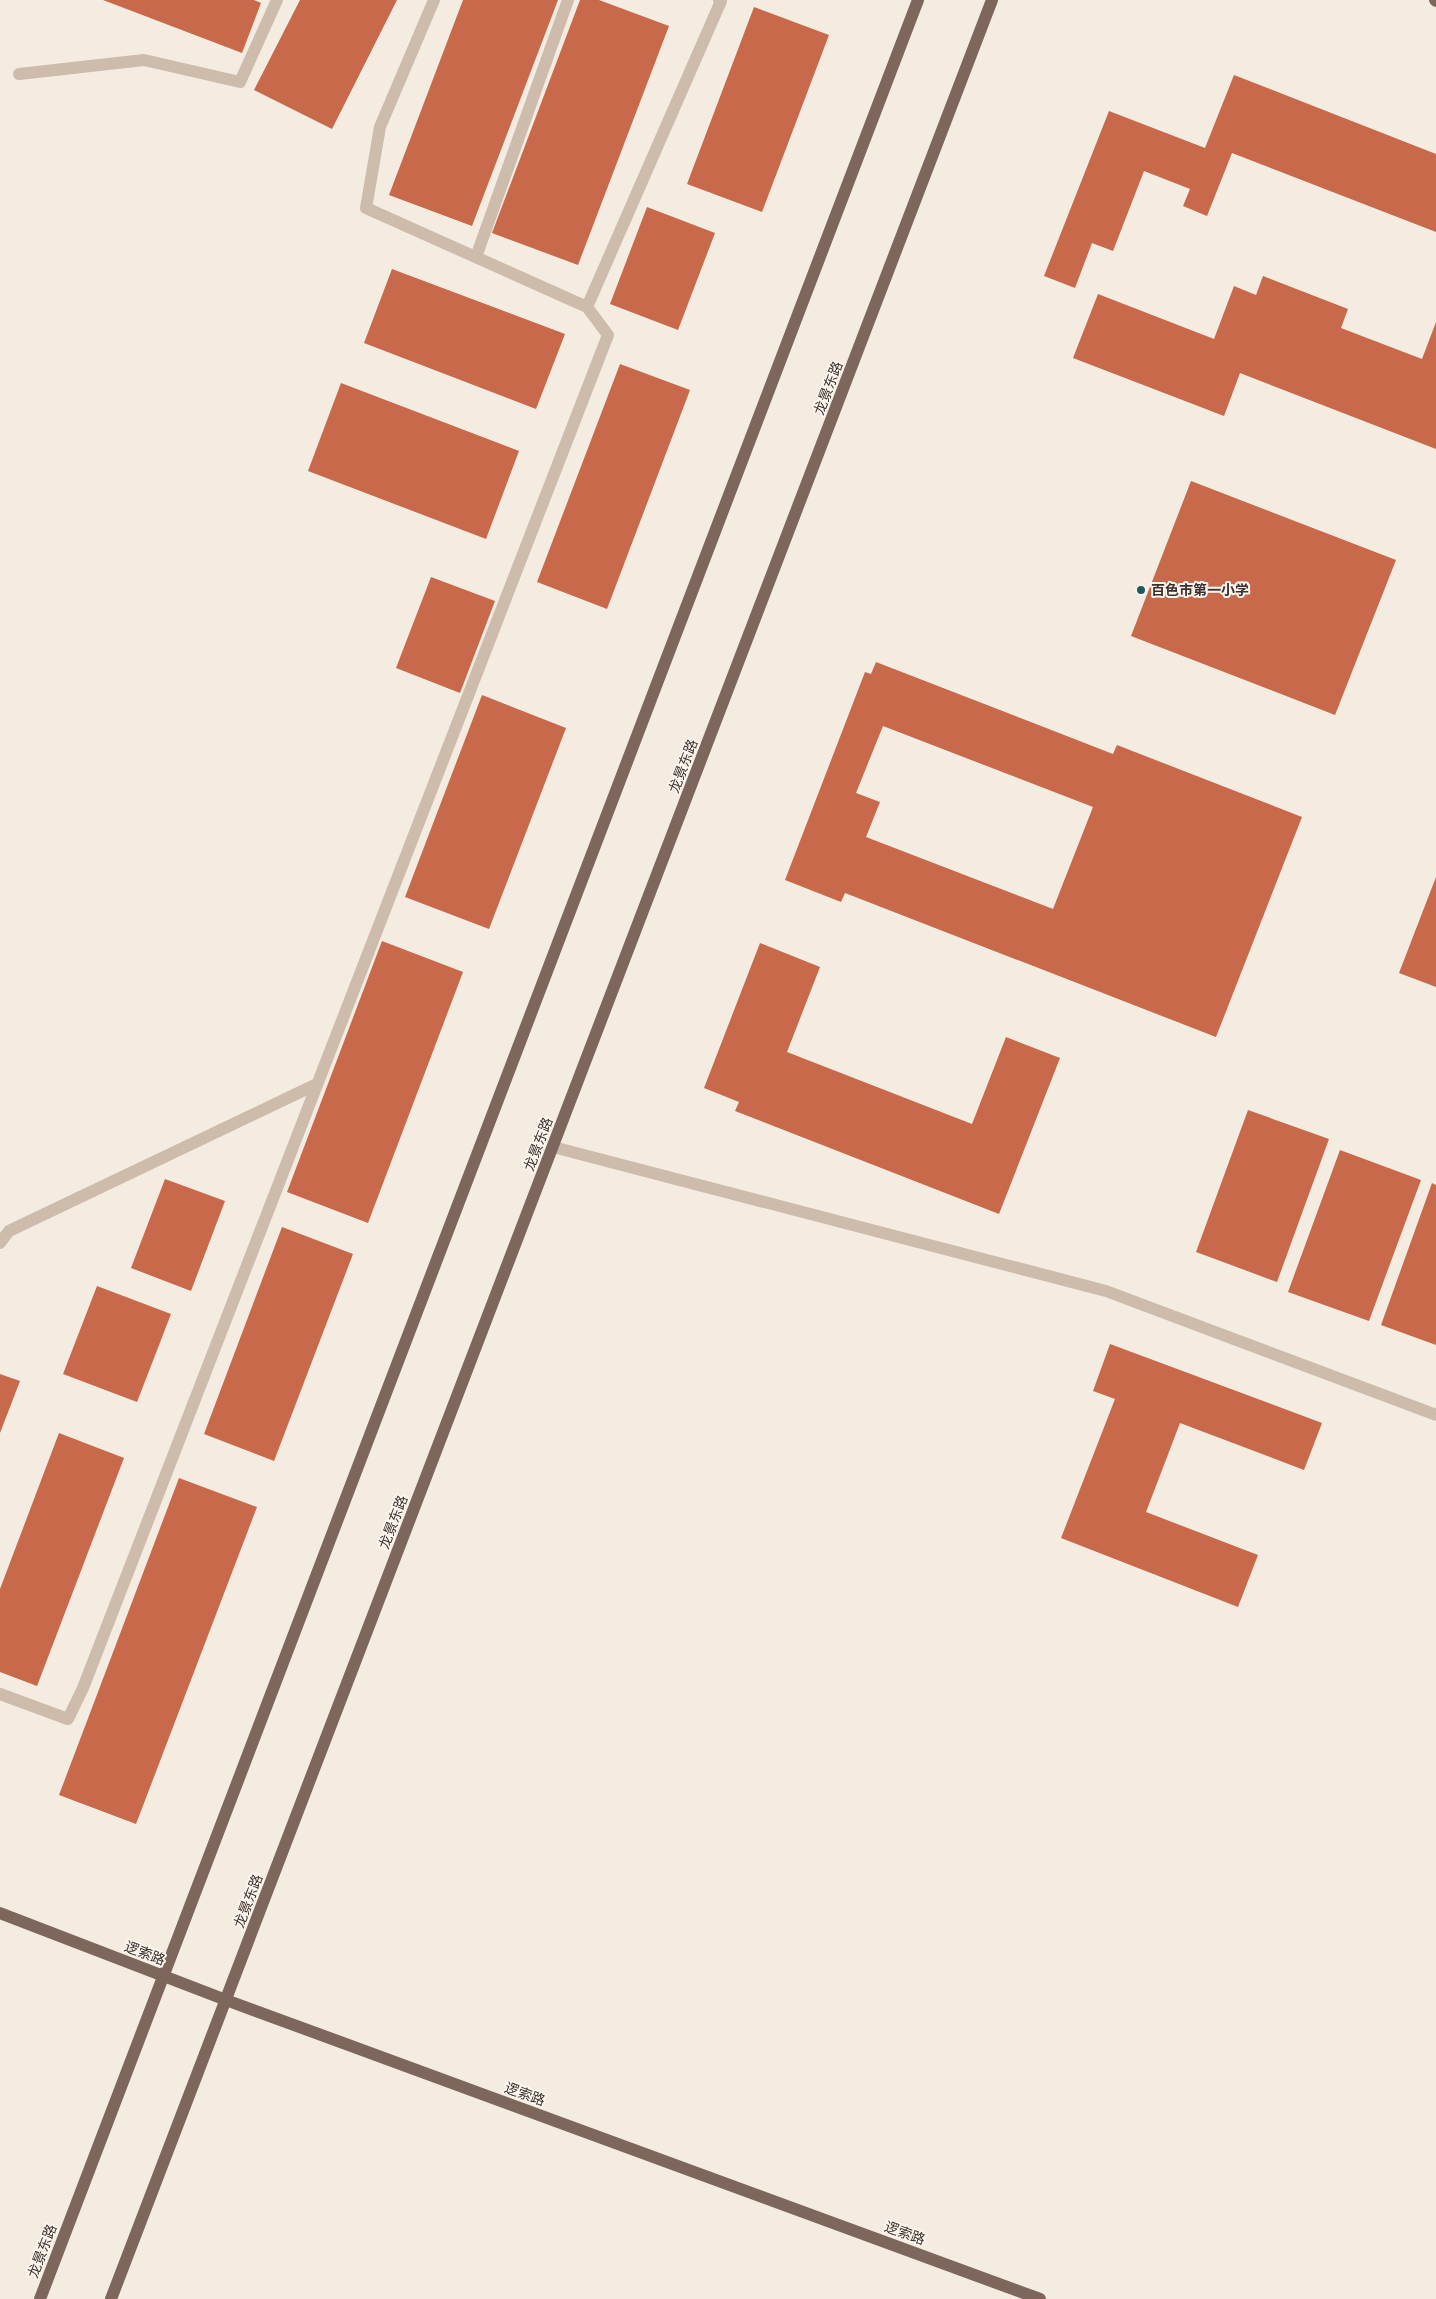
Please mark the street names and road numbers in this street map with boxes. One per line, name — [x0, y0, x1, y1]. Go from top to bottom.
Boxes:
street label: 龙景东路 — [810, 359, 846, 417]
street label: 龙景东路 — [665, 737, 701, 795]
street label: 龙景东路 — [520, 1115, 556, 1173]
street label: 龙景东路 — [375, 1493, 411, 1551]
street label: 龙景东路 — [230, 1872, 266, 1930]
street label: 逻索路 — [122, 1937, 168, 1969]
street label: 逻索路 — [502, 2078, 548, 2110]
street label: 逻索路 — [882, 2217, 928, 2249]
street label: 龙景东路 — [24, 2222, 60, 2280]

